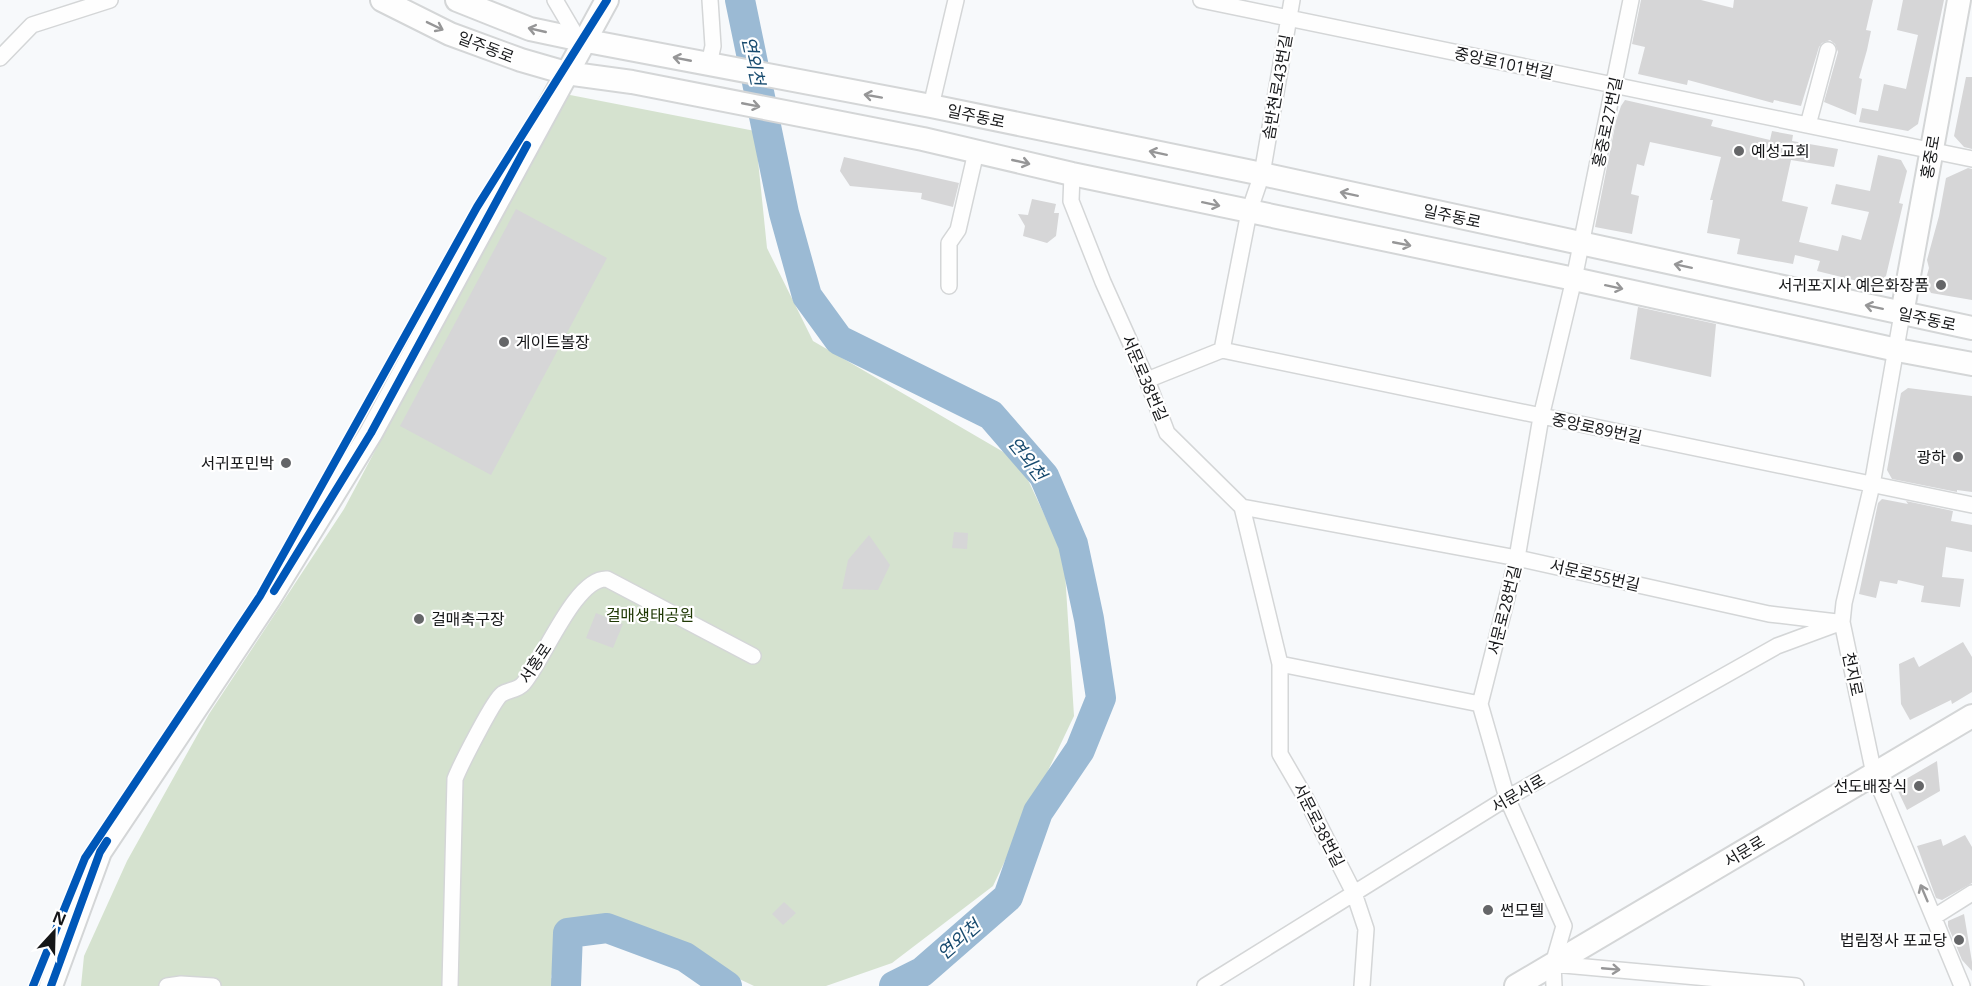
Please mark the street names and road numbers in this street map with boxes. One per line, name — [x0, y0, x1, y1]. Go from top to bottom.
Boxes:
street label: 일주동로 — [455, 26, 518, 68]
street label: 솜반천로43번길 — [1257, 33, 1297, 141]
street label: 중앙로101번길 — [1452, 42, 1556, 84]
street label: 홍중로27번길 — [1587, 75, 1627, 169]
street label: 일주동로 — [945, 99, 1007, 133]
street label: 홍중로 — [1915, 133, 1945, 181]
street label: 일주동로 — [1421, 199, 1483, 233]
street label: 일주동로 — [1896, 302, 1958, 336]
street label: 서문로38번길 — [1117, 331, 1173, 425]
street label: 중앙로89번길 — [1550, 408, 1644, 448]
street label: 서문로55번길 — [1548, 554, 1642, 596]
street label: 서문로28번길 — [1482, 563, 1526, 657]
street label: 서홍로 — [514, 638, 557, 687]
street label: 천지로 — [1838, 650, 1868, 698]
street label: 서문서로 — [1487, 769, 1549, 817]
street label: 서문로38번길 — [1288, 779, 1350, 871]
street label: 서문로 — [1719, 830, 1769, 872]

